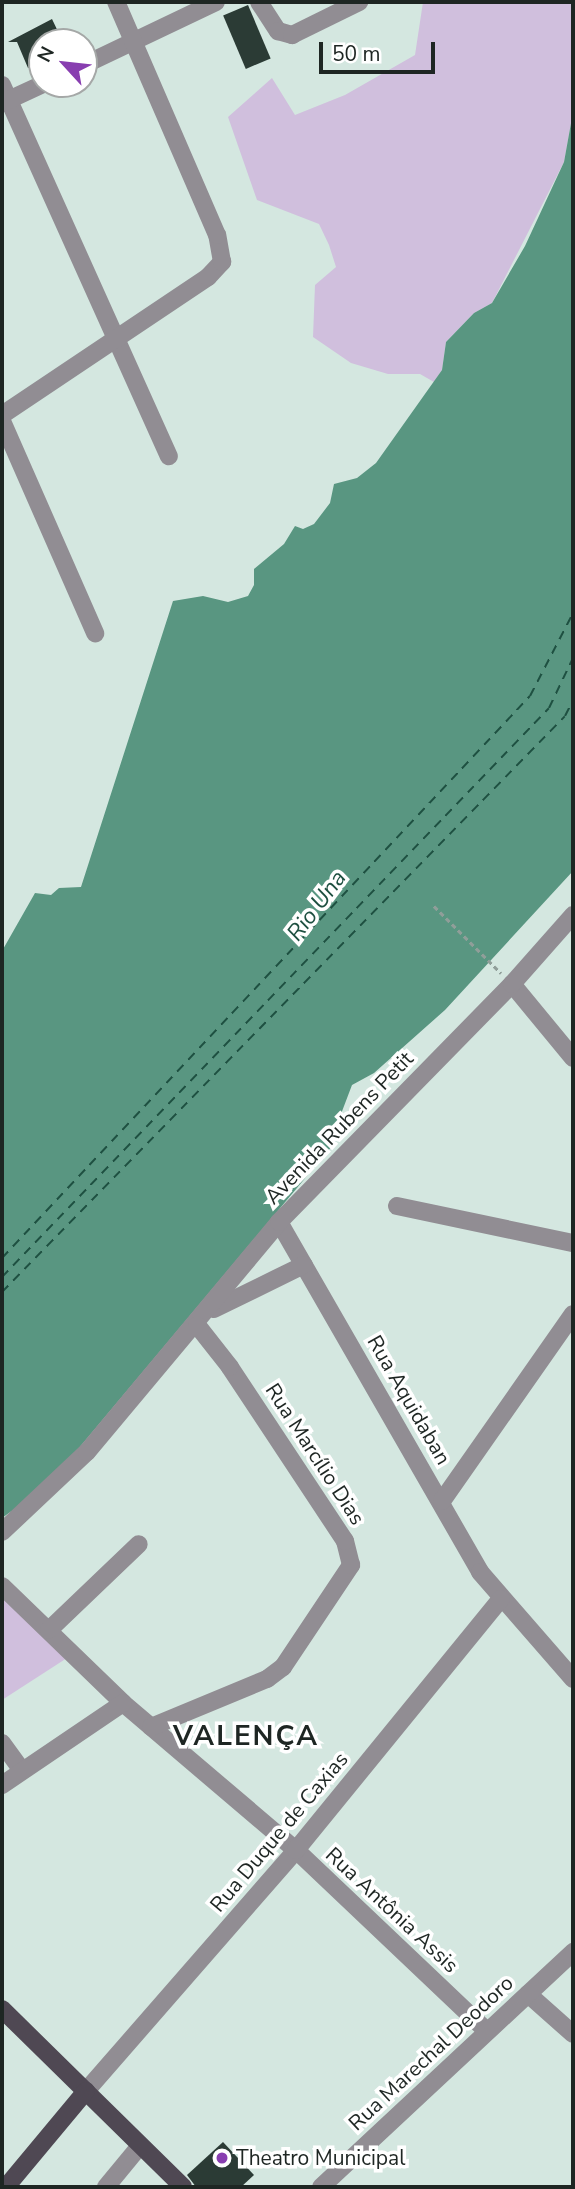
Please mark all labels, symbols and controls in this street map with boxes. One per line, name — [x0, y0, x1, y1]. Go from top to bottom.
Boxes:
north arrow — [28, 28, 98, 98]
scale bar — [323, 28, 438, 72]
text: 50 m — [332, 40, 381, 68]
text: N — [31, 42, 61, 67]
water label: Rio Una — [281, 865, 353, 947]
street label: Avenida Rubens Petit — [260, 1046, 418, 1210]
street label: Rua Aquidaban — [362, 1331, 456, 1469]
street label: Rua Marcílio Dias — [260, 1379, 370, 1529]
district label: VALENÇA — [174, 1719, 318, 1753]
street label: Rua Duque de Caxias — [205, 1747, 353, 1917]
street label: Rua Antônia Assis — [320, 1842, 464, 1978]
street label: Rua Marechal Deodoro — [343, 1970, 519, 2136]
place label: Theatro Municipal — [236, 2145, 405, 2171]
marker: Theatro Municipal — [214, 2150, 230, 2166]

